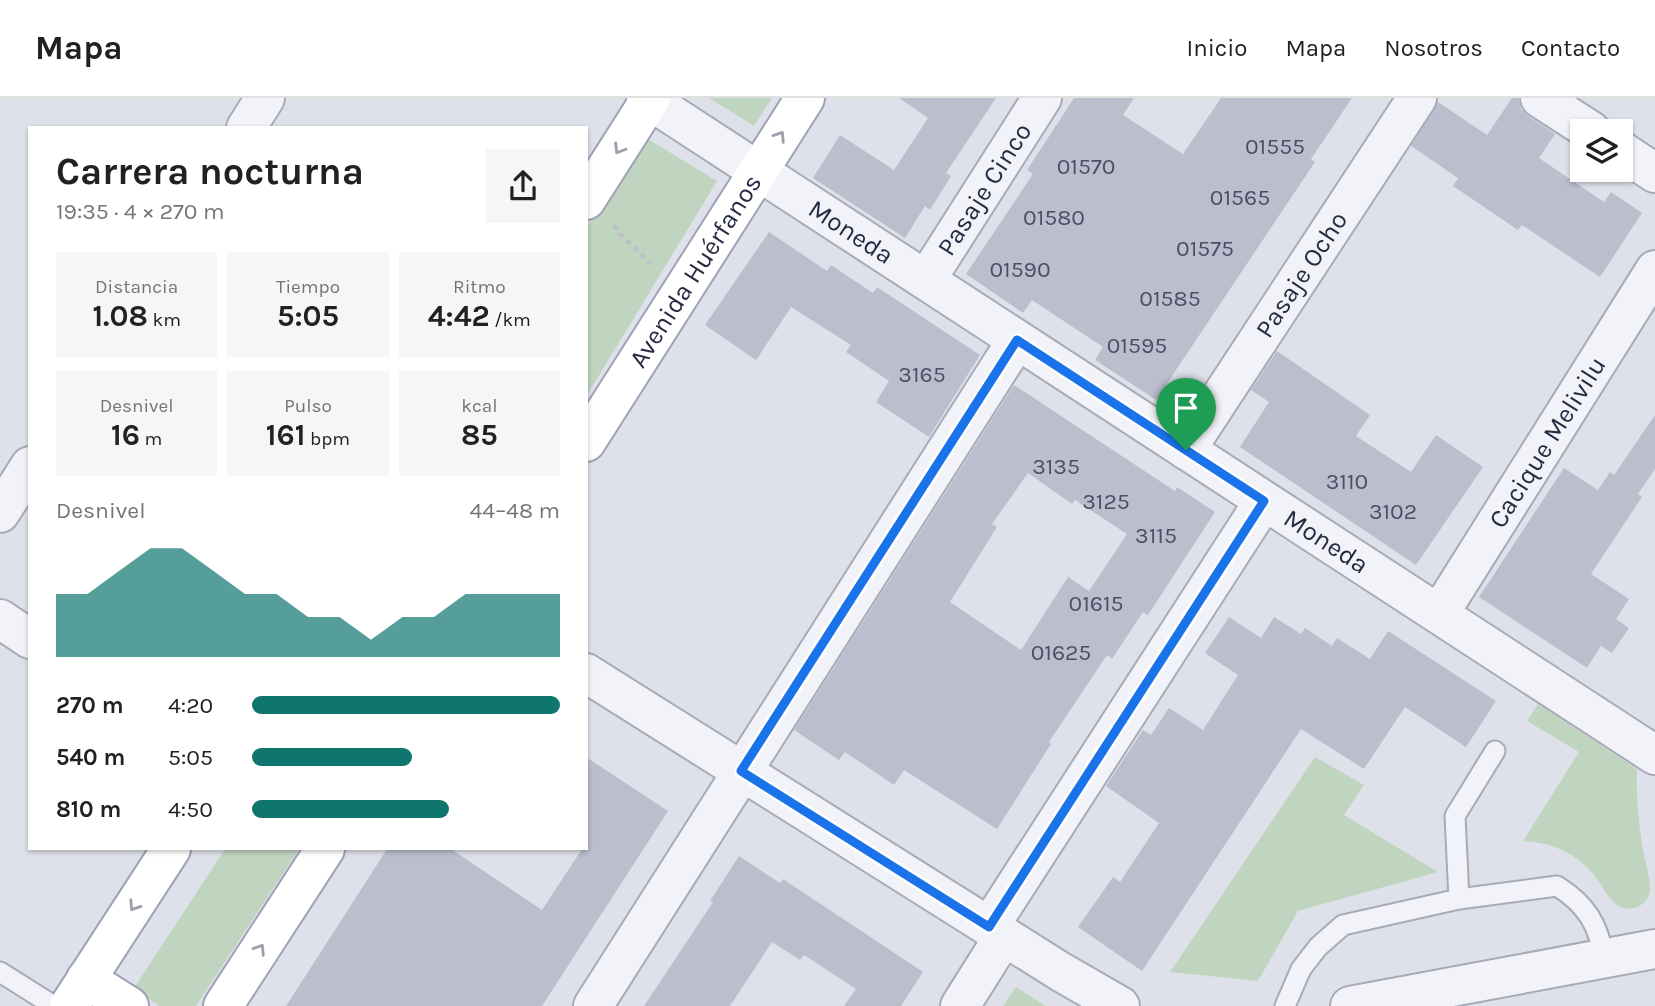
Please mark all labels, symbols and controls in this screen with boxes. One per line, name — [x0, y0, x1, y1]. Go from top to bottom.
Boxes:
text: Mapa — [35, 29, 123, 67]
text: Inicio — [1186, 34, 1247, 62]
text: Mapa — [1285, 34, 1346, 62]
text: Nosotros — [1384, 34, 1483, 62]
text: Contacto — [1521, 34, 1620, 62]
street label: Pasaje Cinco — [930, 117, 1038, 261]
map controls — [1570, 119, 1633, 182]
button: layers — [1570, 119, 1633, 182]
one-way arrow — [772, 131, 785, 144]
house number: 01555 — [1245, 133, 1305, 160]
one-way arrow — [614, 141, 627, 154]
text: Carrera nocturna — [56, 149, 364, 194]
button: share — [486, 149, 560, 223]
house number: 01570 — [1057, 153, 1115, 180]
street label: Avenida Huérfanos — [622, 168, 768, 373]
house number: 01565 — [1210, 184, 1270, 211]
street label: Moneda — [803, 193, 900, 271]
text: 19:35 · 4 × 270 m — [56, 198, 224, 225]
house number: 01580 — [1023, 204, 1085, 231]
street label: Pasaje Ocho — [1249, 205, 1354, 343]
house number: 01575 — [1176, 235, 1234, 262]
house number: 01590 — [989, 256, 1051, 283]
text: Distancia — [95, 276, 178, 298]
text: Tiempo — [276, 276, 340, 298]
text: Ritmo — [453, 276, 506, 298]
house number: 01585 — [1139, 285, 1201, 312]
text: 1.08 — [92, 298, 148, 334]
text: 5:05 — [277, 298, 339, 334]
text: 4:42 — [428, 298, 490, 334]
text: km — [148, 309, 181, 331]
text: /km — [490, 309, 531, 331]
house number: 01595 — [1107, 332, 1167, 359]
street label: Cacique Melivilu — [1482, 351, 1612, 533]
house number: 3165 — [898, 361, 946, 388]
pin — [1156, 378, 1216, 450]
icon: arrive — [1167, 389, 1205, 427]
text: Desnivel — [100, 395, 174, 417]
text: Pulso — [284, 395, 332, 417]
text: kcal — [461, 395, 497, 417]
text: 16 — [111, 417, 140, 453]
text: 161 — [266, 417, 305, 453]
text: 85 — [461, 417, 498, 453]
text: m — [140, 428, 162, 450]
text: bpm — [305, 428, 350, 450]
house number: 3135 — [1032, 453, 1080, 480]
house number: 3110 — [1326, 468, 1368, 495]
house number: 3125 — [1082, 488, 1130, 515]
text: Desnivel — [56, 497, 146, 524]
text: 44–48 m — [469, 497, 560, 524]
house number: 3102 — [1369, 498, 1417, 525]
street label: Moneda — [1278, 502, 1375, 580]
house number: 3115 — [1135, 522, 1177, 549]
house number: 01615 — [1068, 590, 1124, 617]
house number: 01625 — [1031, 639, 1091, 666]
text: 270 m — [56, 692, 124, 719]
text: 4:20 — [168, 692, 213, 719]
text: 540 m — [56, 744, 125, 771]
text: 5:05 — [168, 744, 213, 771]
text: 810 m — [56, 796, 121, 823]
text: 4:50 — [168, 796, 213, 823]
one-way arrow — [129, 898, 142, 911]
one-way arrow — [252, 943, 265, 956]

